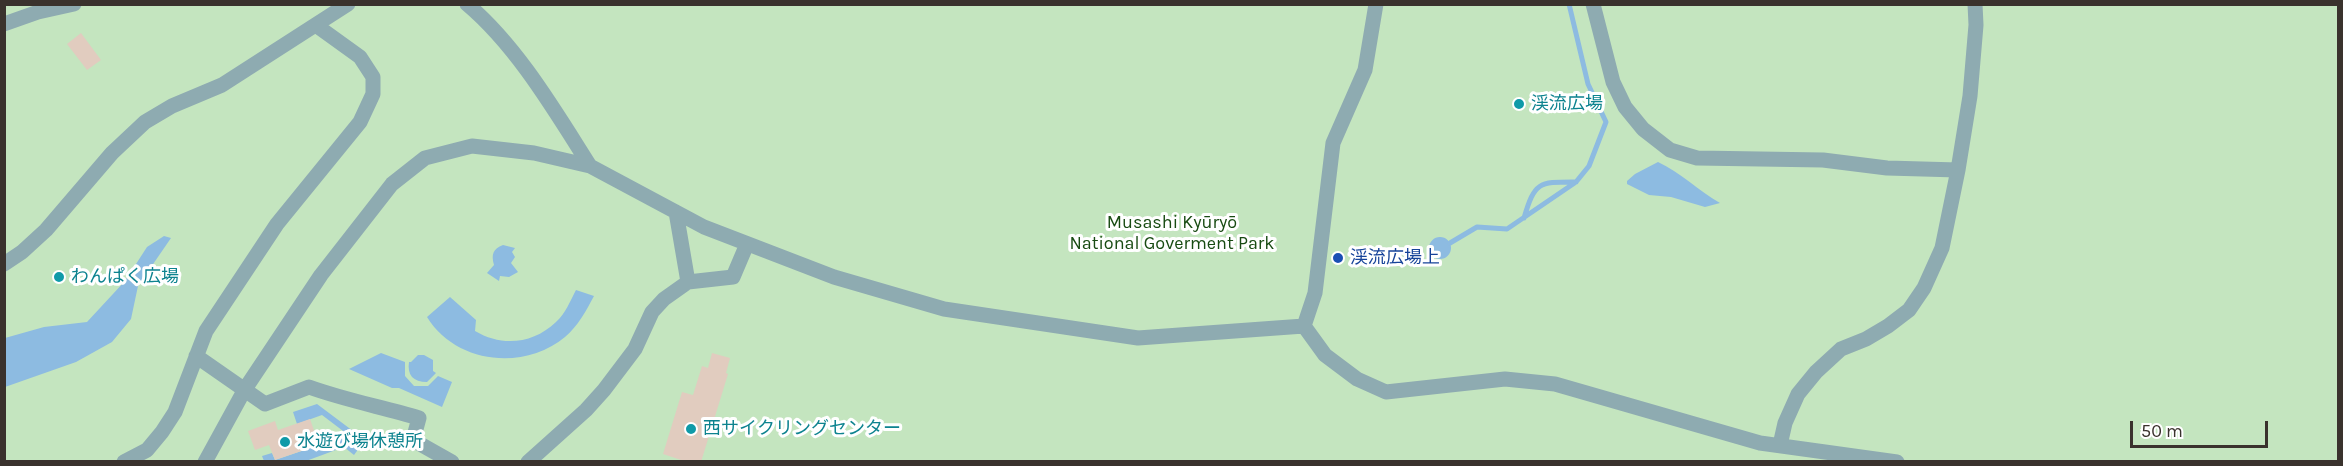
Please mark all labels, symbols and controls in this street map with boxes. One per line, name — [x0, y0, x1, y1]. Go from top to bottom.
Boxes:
place label: 渓流広場 — [1531, 93, 1603, 115]
marker: 渓流広場 — [1512, 97, 1526, 111]
park label: Musashi Kyūryō National Goverment Park — [1069, 212, 1275, 254]
place label: 渓流広場上 — [1350, 247, 1440, 269]
marker: 渓流広場上 — [1331, 251, 1345, 265]
place label: わんぱく広場 — [71, 266, 179, 288]
marker: わんぱく広場 — [52, 270, 66, 284]
scale bar — [2133, 409, 2271, 447]
place label: 西サイクリングセンター — [703, 418, 901, 440]
text: 50 m — [2141, 420, 2183, 442]
marker: 西サイクリングセンター — [684, 422, 698, 436]
place label: 水遊び場休憩所 — [297, 431, 423, 453]
marker: 水遊び場休憩所 — [278, 435, 292, 449]

